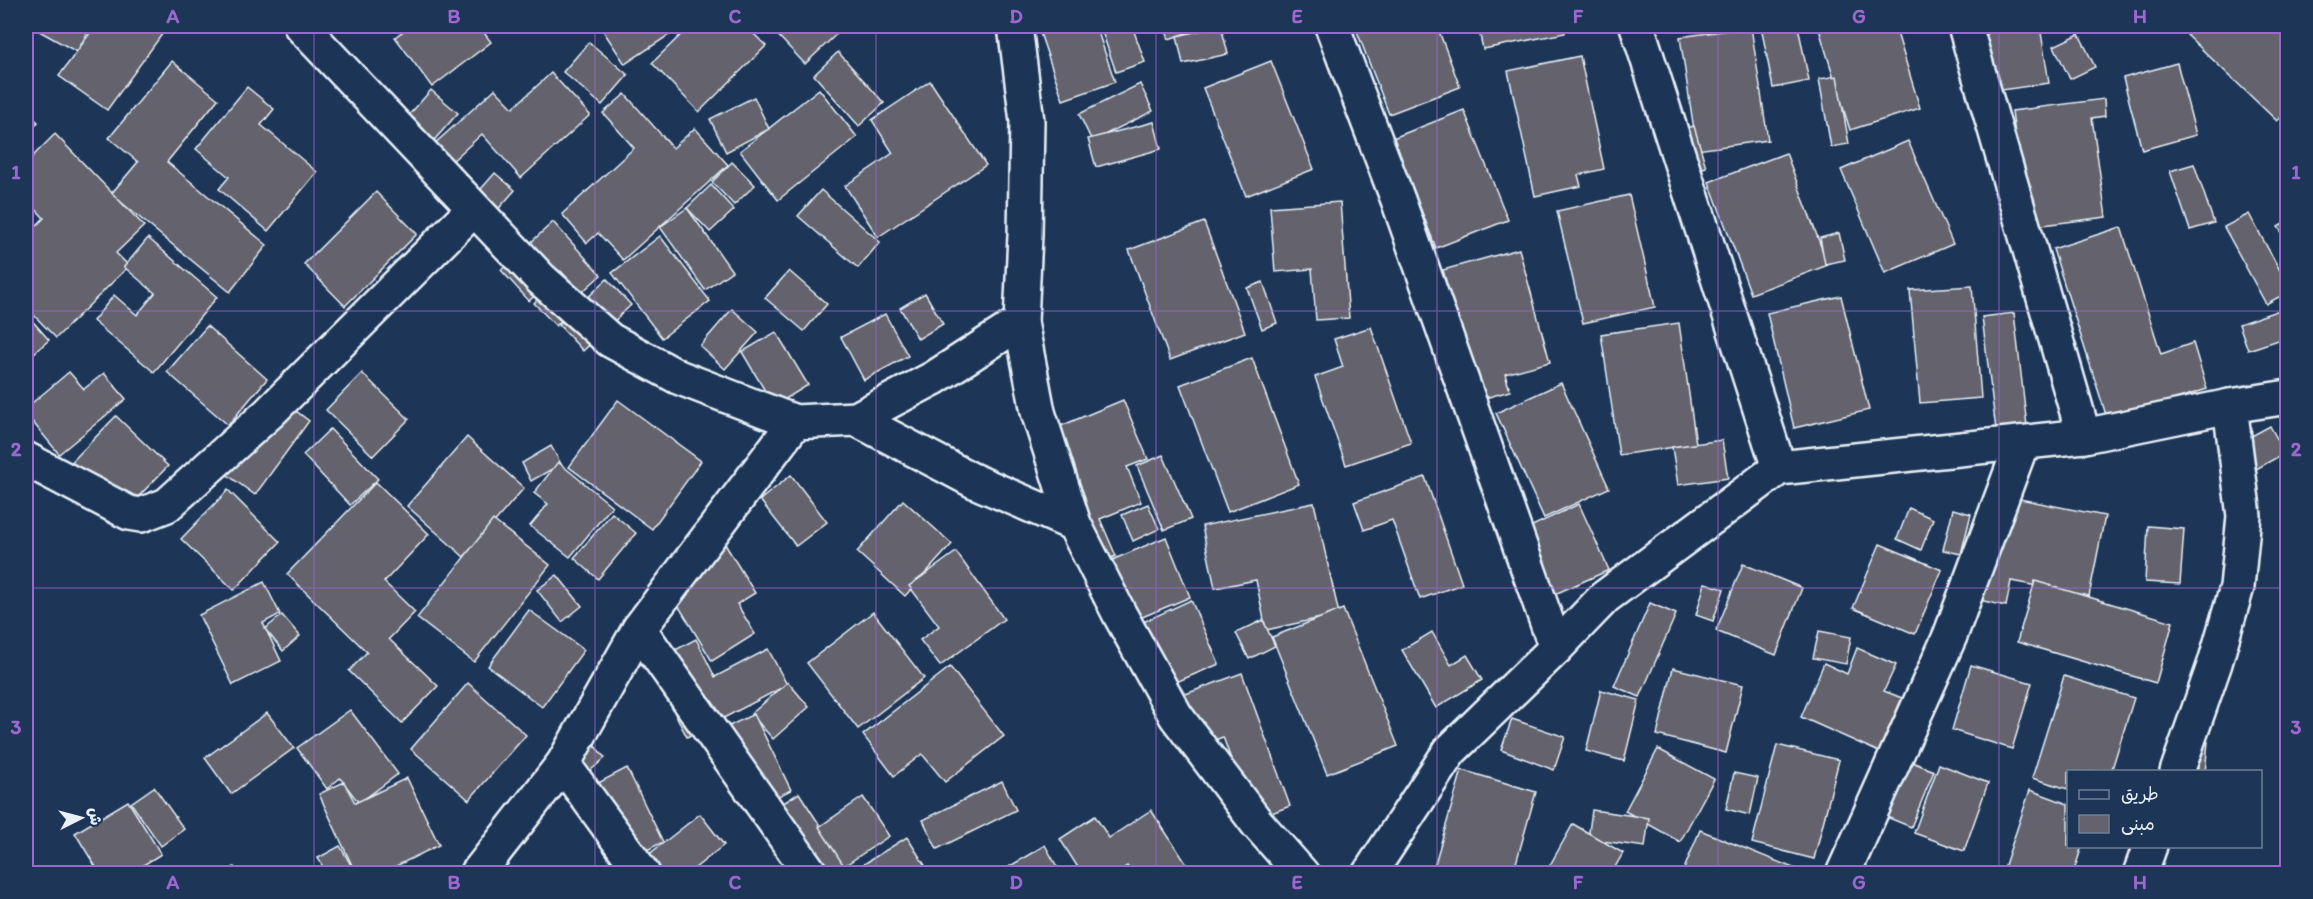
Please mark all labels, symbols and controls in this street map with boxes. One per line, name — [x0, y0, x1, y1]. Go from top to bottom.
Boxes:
text: A — [166, 4, 180, 28]
text: B — [448, 4, 461, 28]
text: C — [729, 4, 742, 28]
text: D — [1009, 4, 1023, 28]
text: E — [1291, 4, 1303, 28]
text: F — [1573, 4, 1584, 28]
text: G — [1852, 4, 1866, 28]
text: H — [2133, 4, 2147, 28]
text: 1 — [11, 160, 21, 184]
text: 1 — [2291, 160, 2301, 184]
text: 2 — [11, 437, 22, 461]
text: 2 — [2291, 437, 2302, 461]
text: 3 — [11, 715, 22, 739]
text: 3 — [2291, 715, 2302, 739]
legend — [2067, 770, 2262, 848]
text: طريق — [2121, 783, 2159, 805]
north arrow — [51, 788, 111, 848]
text: ش — [85, 807, 106, 826]
text: مبنى — [2121, 813, 2155, 835]
text: A — [166, 870, 180, 894]
text: B — [448, 870, 461, 894]
text: C — [729, 870, 742, 894]
text: D — [1009, 870, 1023, 894]
text: E — [1291, 870, 1303, 894]
text: F — [1573, 870, 1584, 894]
text: G — [1852, 870, 1866, 894]
text: H — [2133, 870, 2147, 894]

